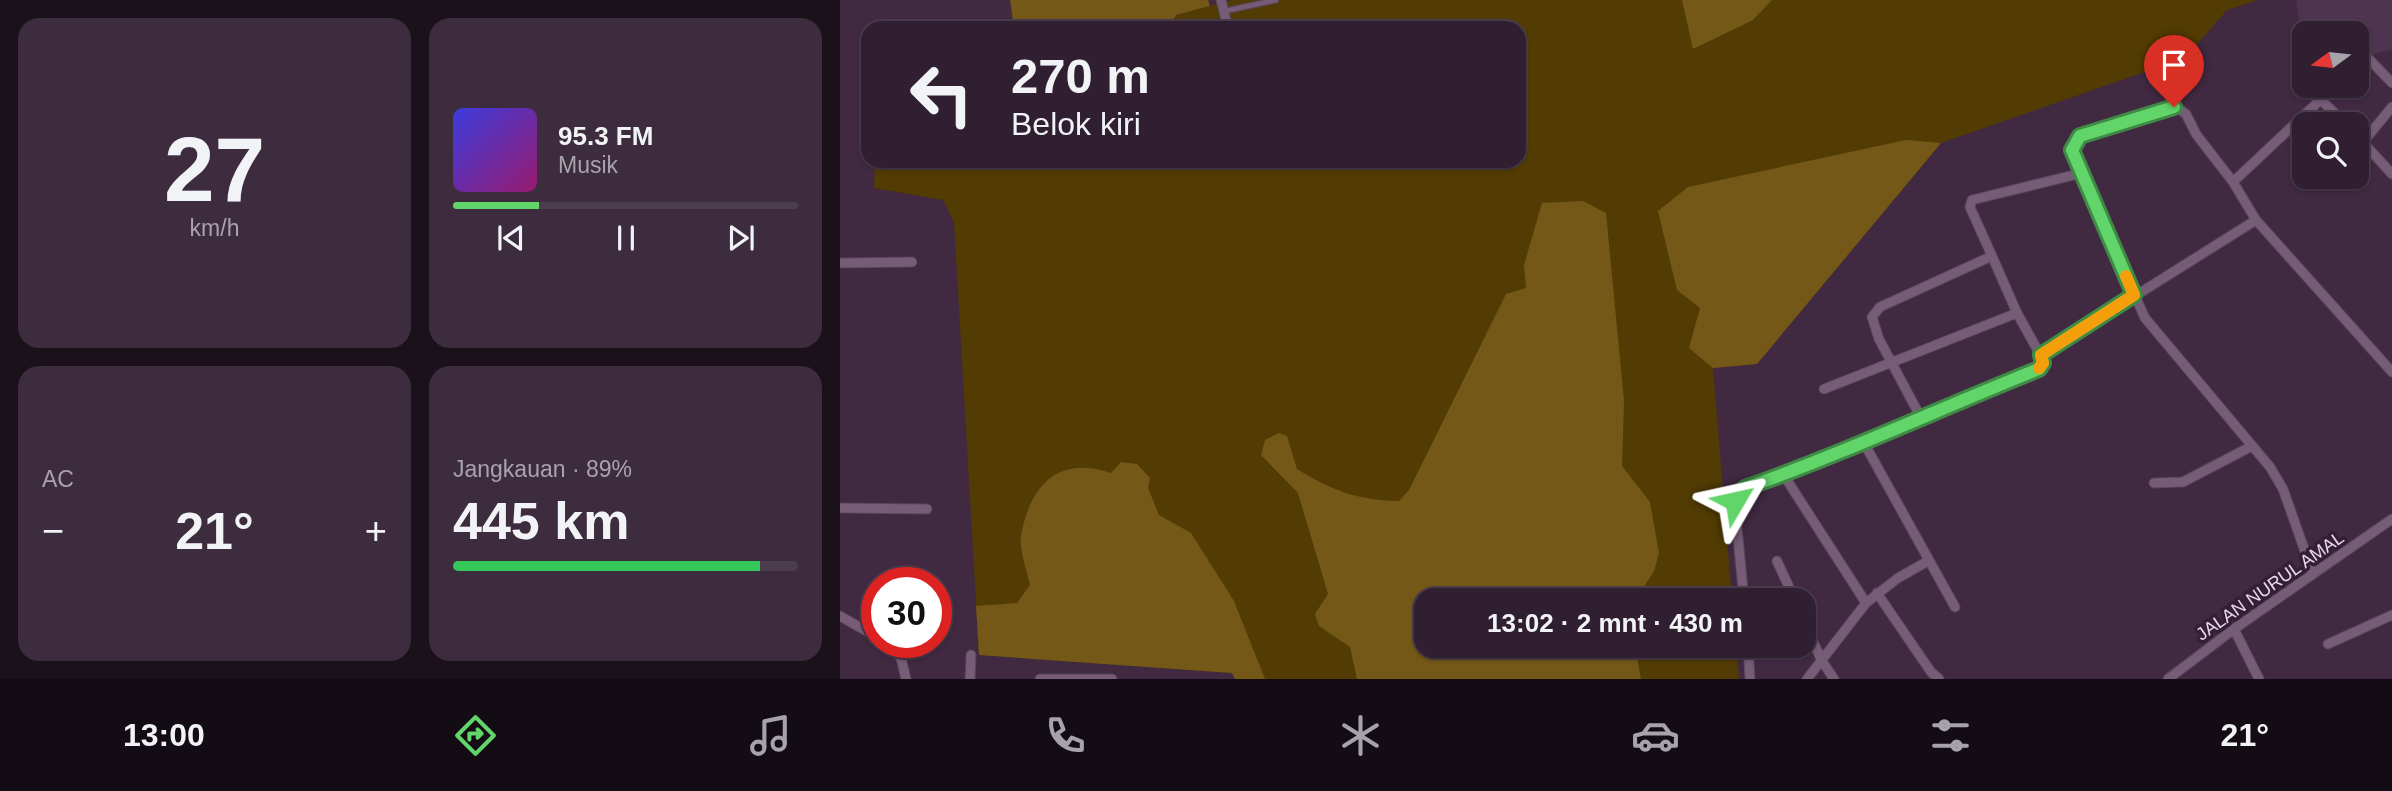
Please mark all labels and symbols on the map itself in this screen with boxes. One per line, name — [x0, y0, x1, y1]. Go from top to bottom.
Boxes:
north arrow — [2292, 21, 2370, 98]
pin — [2144, 35, 2204, 107]
position arrow — [1698, 464, 1772, 538]
street label: JALAN NURUL AMAL — [2192, 528, 2348, 644]
speed limit sign: 30 — [861, 567, 952, 658]

